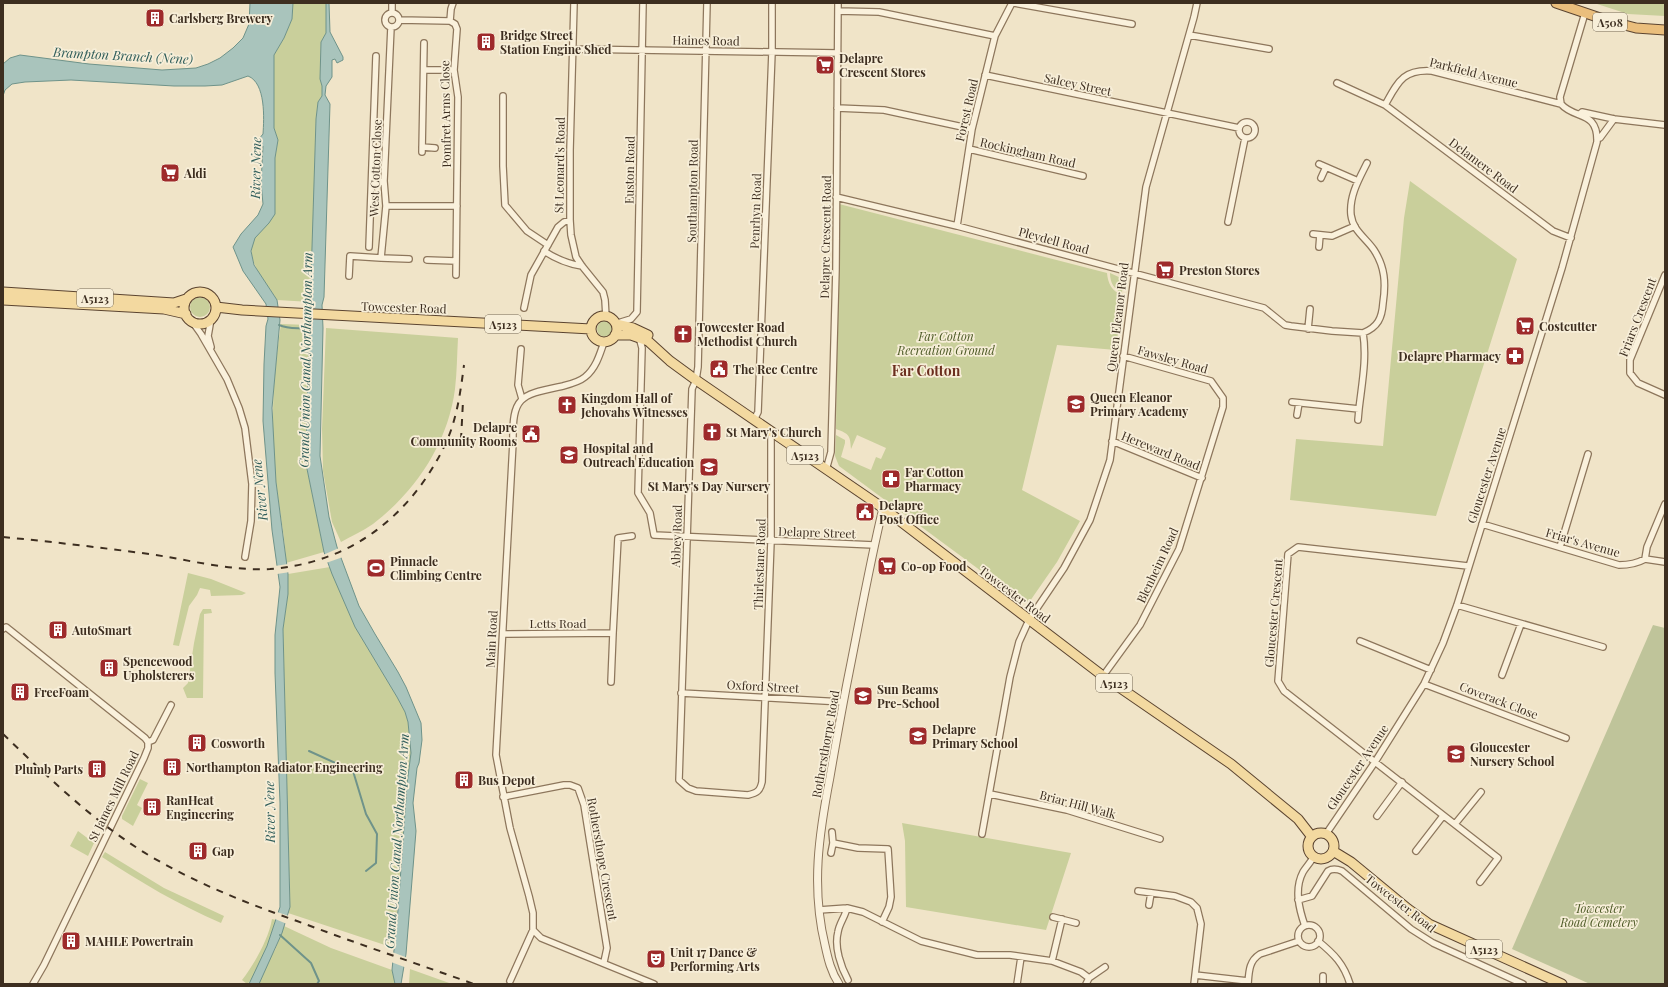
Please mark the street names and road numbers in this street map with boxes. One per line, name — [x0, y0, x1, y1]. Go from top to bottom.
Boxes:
road number: A508 — [1593, 13, 1627, 31]
street label: Haines Road — [672, 31, 740, 49]
street label: Parkfield Avenue — [1428, 53, 1520, 91]
street label: Pomfret Arms Close — [436, 60, 454, 168]
street label: Salcey Street — [1043, 69, 1114, 99]
street label: Forest Road — [951, 77, 981, 143]
street label: St Leonard's Road — [550, 117, 568, 213]
street label: West Cotton Close — [365, 119, 385, 218]
street label: Rockingham Road — [979, 133, 1077, 171]
street label: Delamere Road — [1446, 134, 1522, 196]
street label: Euston Road — [620, 136, 638, 204]
street label: Southampton Road — [683, 139, 701, 243]
street label: Penrhyn Road — [746, 173, 764, 249]
street label: Delapre Crescent Road — [816, 175, 834, 299]
street label: Pleydell Road — [1017, 223, 1091, 257]
street label: Queen Eleanor Road — [1102, 261, 1132, 373]
street label: Friars Crescent — [1615, 274, 1660, 359]
road number: A5123 — [77, 289, 113, 307]
street label: Towcester Road — [361, 298, 447, 316]
road number: A5123 — [485, 315, 521, 333]
street label: Fawsley Road — [1136, 341, 1210, 377]
street label: Gloucester Avenue — [1463, 425, 1509, 525]
street label: Hereward Road — [1119, 427, 1203, 473]
road number: A5123 — [787, 446, 823, 464]
street label: Abbey Road — [667, 504, 685, 569]
street label: Thirlestane Road — [749, 518, 769, 610]
street label: Delapre Street — [778, 523, 857, 541]
street label: Friar's Avenue — [1544, 524, 1622, 560]
street label: Blenheim Road — [1133, 525, 1181, 605]
street label: Gloucester Crescent — [1260, 557, 1286, 668]
street label: Towcester Road — [976, 562, 1054, 626]
street label: Main Road — [482, 610, 500, 668]
street label: Letts Road — [530, 615, 586, 631]
road number: A5123 — [1096, 674, 1132, 692]
street label: Oxford Street — [726, 676, 800, 696]
street label: Coverack Close — [1457, 678, 1541, 722]
street label: Rothersthorpe Road — [808, 689, 842, 799]
street label: Gloucester Avenue — [1322, 721, 1392, 813]
street label: St James Mill Road — [84, 748, 142, 844]
street label: Briar Hill Walk — [1038, 786, 1118, 822]
street label: Rothersthope Crescent — [584, 796, 622, 922]
street label: Towcester Road — [1362, 870, 1440, 936]
road number: A5123 — [1466, 940, 1502, 958]

